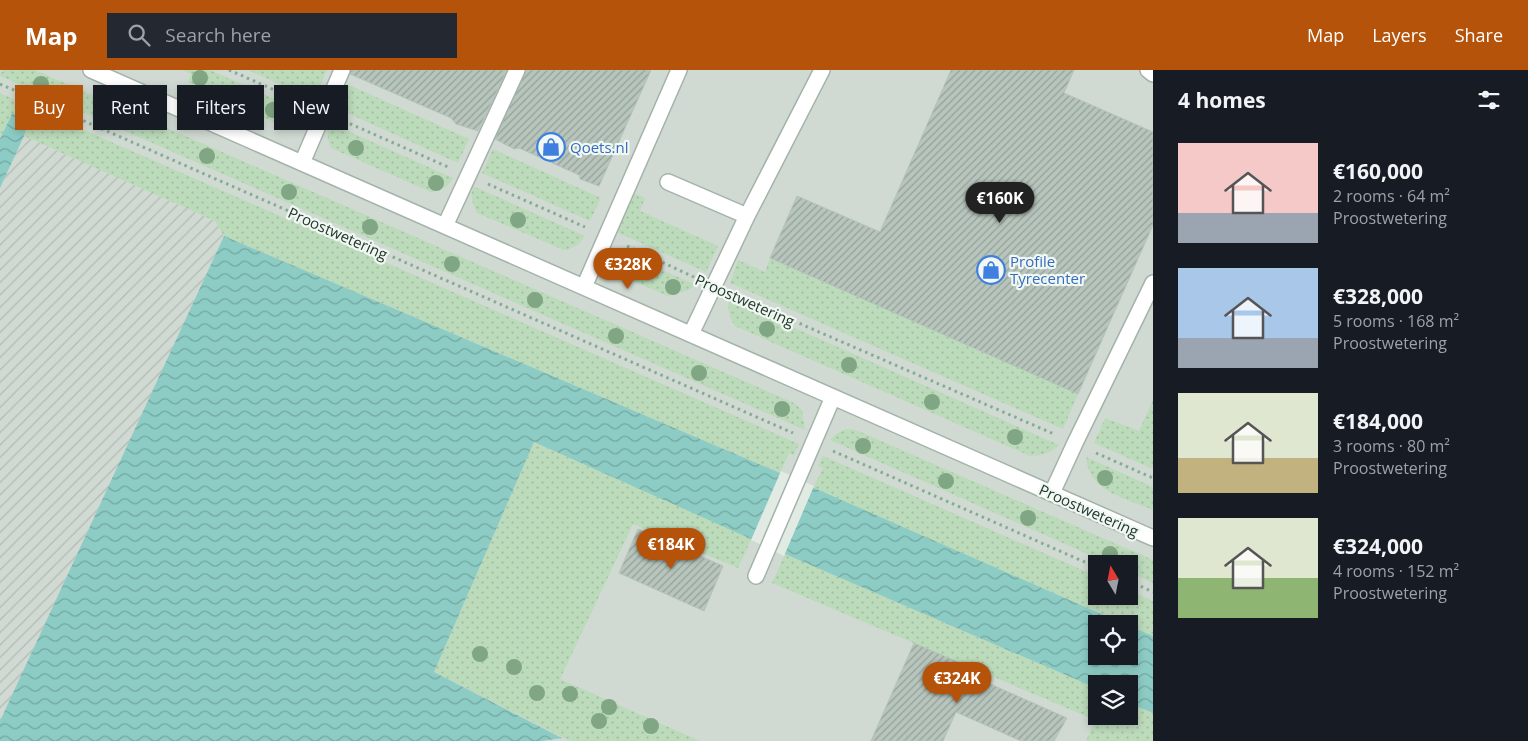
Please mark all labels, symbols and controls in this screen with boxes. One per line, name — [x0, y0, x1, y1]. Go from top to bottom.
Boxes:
search box — [107, 13, 457, 58]
text: Map — [25, 19, 77, 52]
icon: search — [125, 21, 153, 49]
text: Search here — [165, 22, 271, 48]
text: Map — [1307, 23, 1344, 47]
text: Layers — [1372, 23, 1427, 47]
text: Share — [1455, 23, 1503, 47]
chip: Buy — [15, 85, 83, 130]
chip: Rent — [93, 85, 167, 130]
chip: Filters — [177, 85, 264, 130]
chip: New — [274, 85, 348, 130]
text: 4 homes — [1178, 86, 1266, 114]
icon: filters — [1475, 86, 1503, 114]
shop icon: Qoets.nl — [536, 132, 566, 162]
place label: Qoets.nl — [570, 137, 629, 157]
text: €160,000 — [1333, 157, 1423, 185]
icon: home — [1218, 163, 1278, 223]
pin: €160K — [965, 182, 1035, 224]
text: 2 rooms · 64 m² — [1333, 185, 1450, 207]
text: €160K — [976, 187, 1024, 209]
street label: Proostwetering — [285, 202, 391, 264]
text: Proostwetering — [1333, 207, 1447, 229]
pin: €328K — [593, 248, 663, 290]
place label: Profile Tyrecenter — [1010, 251, 1085, 288]
text: €328K — [604, 253, 652, 275]
shop icon: Profile Tyrecenter — [976, 255, 1006, 285]
street label: Proostwetering — [692, 269, 798, 331]
text: €328,000 — [1333, 282, 1423, 310]
icon: home — [1218, 288, 1278, 348]
text: 5 rooms · 168 m² — [1333, 310, 1459, 332]
text: Proostwetering — [1333, 332, 1447, 354]
text: €184,000 — [1333, 407, 1423, 435]
icon: home — [1218, 413, 1278, 473]
text: 3 rooms · 80 m² — [1333, 435, 1450, 457]
text: Proostwetering — [1333, 457, 1447, 479]
street label: Proostwetering — [1036, 479, 1142, 541]
pin: €184K — [636, 528, 706, 570]
text: €324,000 — [1333, 532, 1423, 560]
text: €184K — [647, 533, 695, 555]
icon: home — [1218, 538, 1278, 598]
north arrow — [1088, 555, 1138, 605]
map controls — [1088, 555, 1138, 725]
text: 4 rooms · 152 m² — [1333, 560, 1459, 582]
text: Proostwetering — [1333, 582, 1447, 604]
button: locate — [1088, 615, 1138, 665]
pin: €324K — [922, 662, 992, 704]
text: €324K — [933, 667, 981, 689]
button: layers — [1088, 675, 1138, 725]

